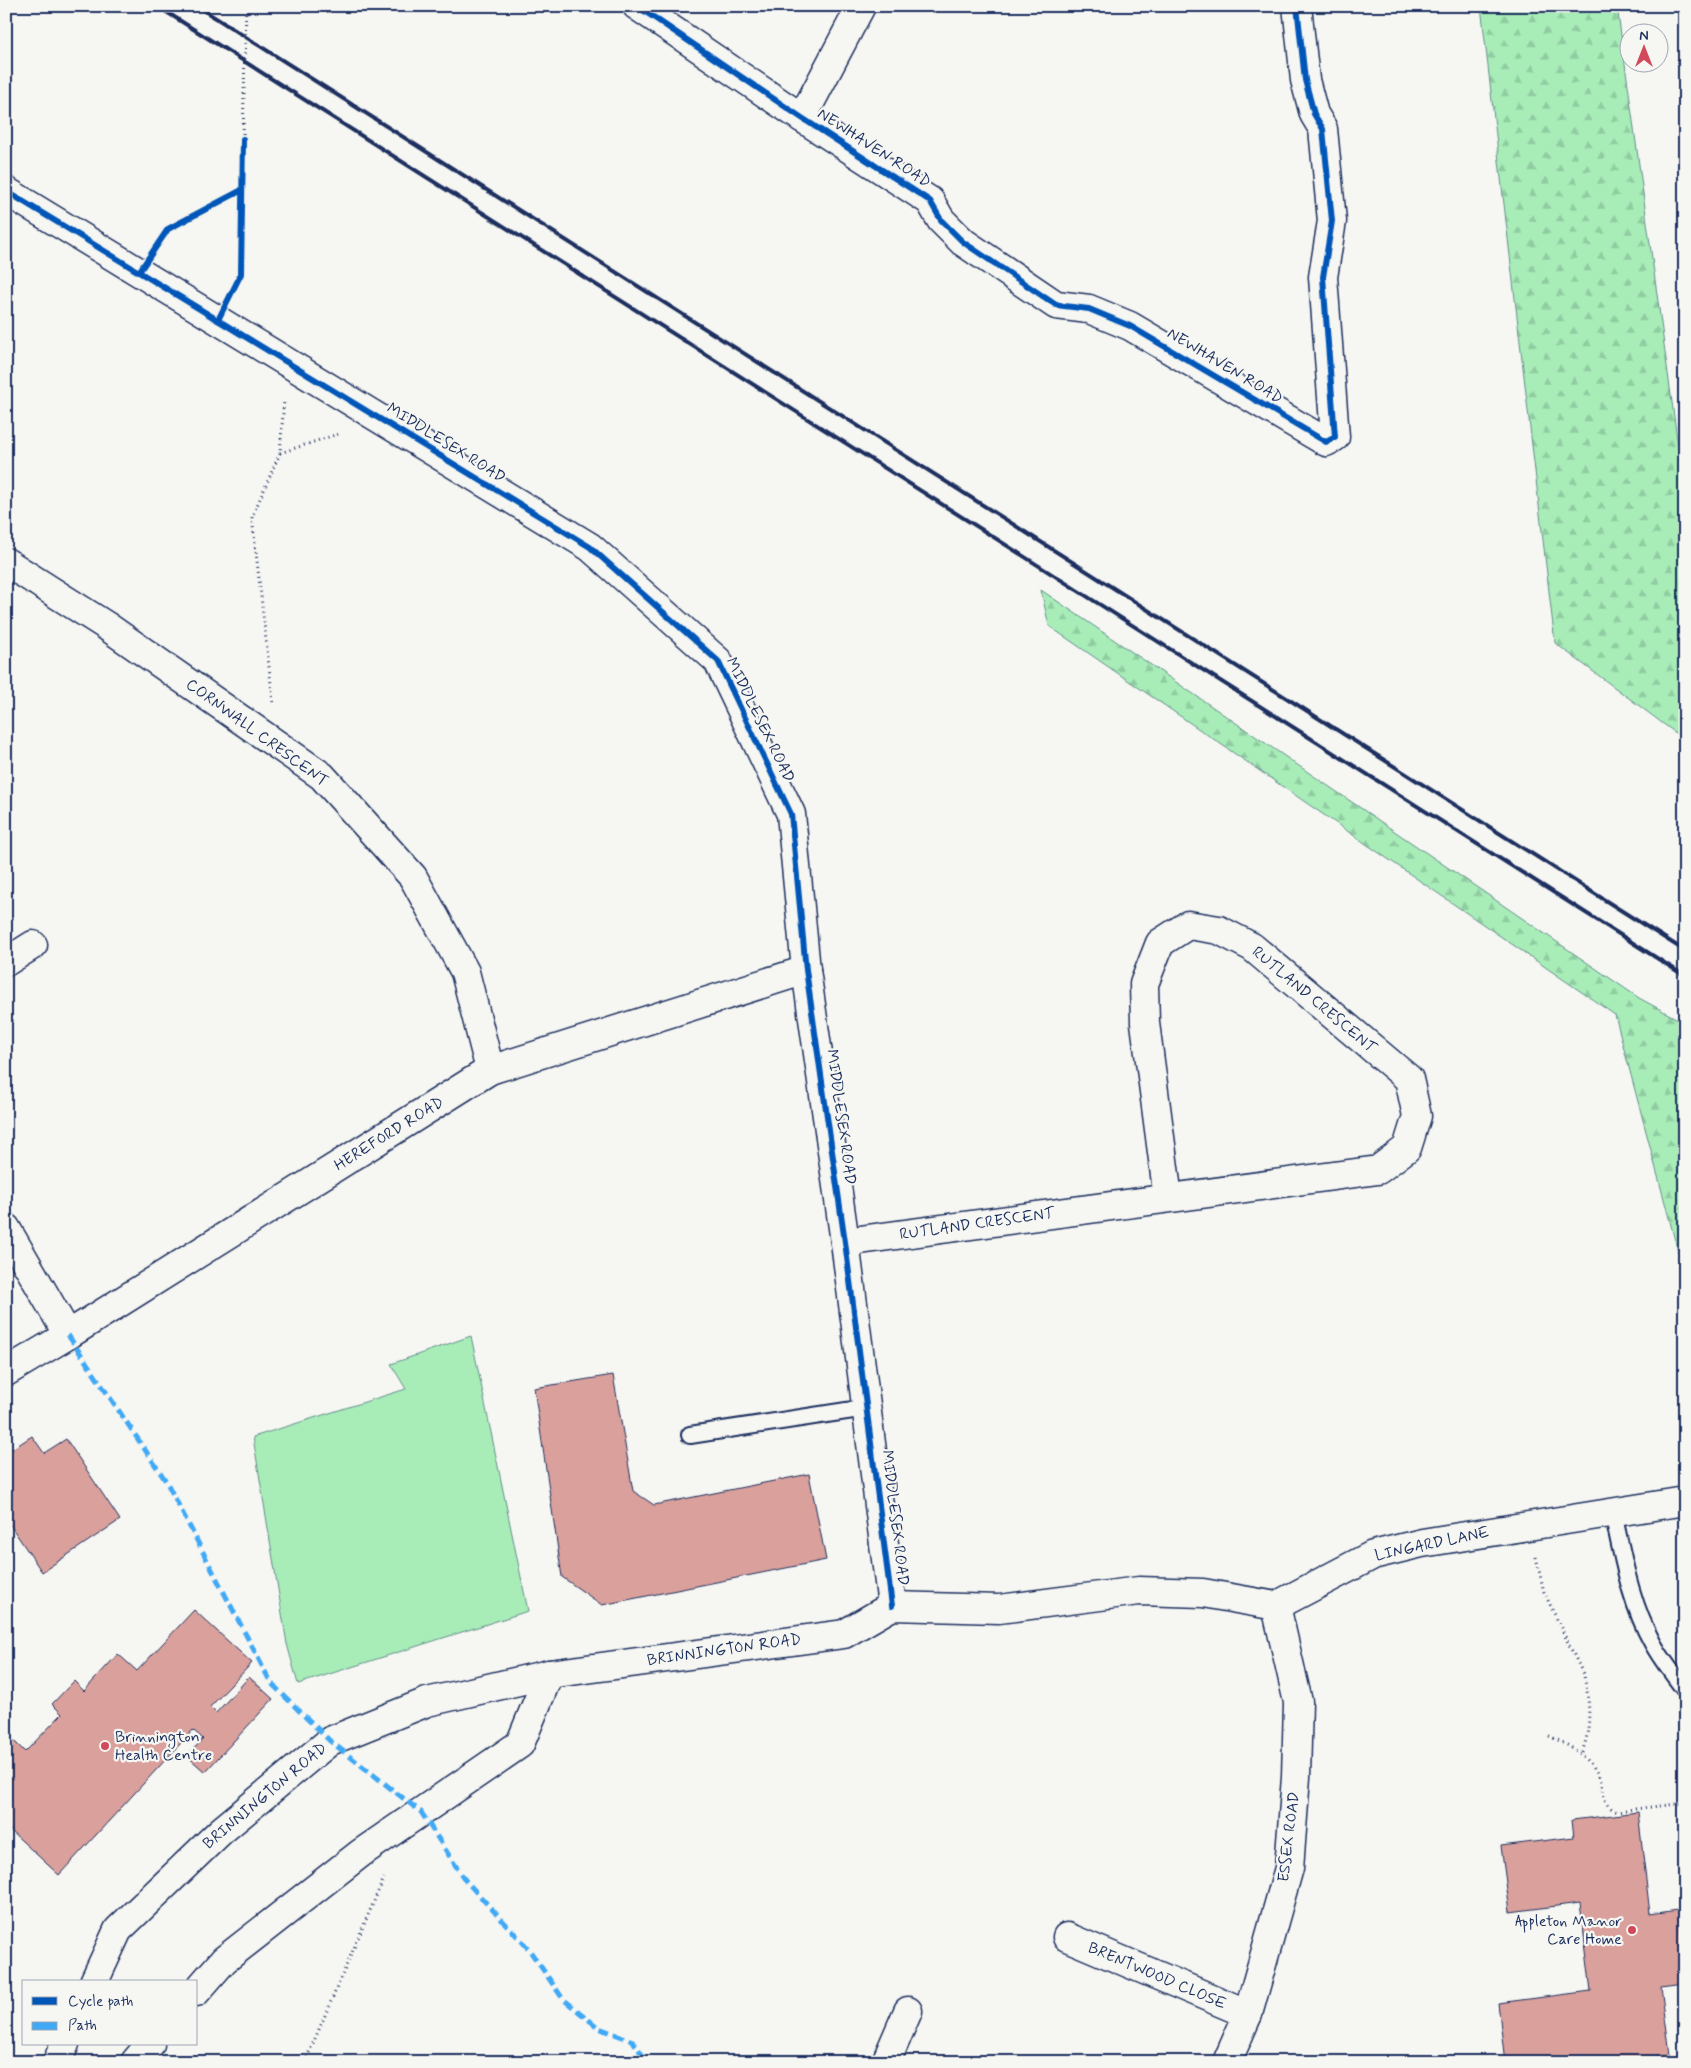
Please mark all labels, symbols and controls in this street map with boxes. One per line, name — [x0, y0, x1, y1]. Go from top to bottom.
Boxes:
north arrow — [1618, 22, 1668, 72]
text: N — [1639, 27, 1649, 45]
street label: NEWHAVEN ROAD — [813, 103, 935, 193]
street label: NEWHAVEN ROAD — [1163, 323, 1287, 409]
street label: MIDDLESEX ROAD — [383, 398, 509, 488]
street label: MIDDLESEX ROAD — [721, 654, 799, 786]
street label: CORNWALL CRESCENT — [182, 674, 332, 792]
street label: RUTLAND CRESCENT — [1247, 942, 1381, 1059]
street label: MIDDLESEX ROAD — [821, 1048, 861, 1186]
street label: HEREFORD ROAD — [330, 1092, 448, 1176]
street label: RUTLAND CRESCENT — [898, 1203, 1057, 1245]
street label: MIDDLESEX ROAD — [876, 1449, 914, 1587]
street label: LINGARD LANE — [1373, 1522, 1491, 1566]
street label: BRINNINGTON ROAD — [646, 1629, 802, 1671]
place label: Brinnington Health Centre — [115, 1727, 212, 1766]
street label: BRINNINGTON ROAD — [199, 1738, 331, 1854]
marker: Brinnington Health Centre — [99, 1740, 111, 1752]
street label: ESSEX ROAD — [1273, 1791, 1305, 1883]
place label: Appleton Manor Care Home — [1515, 1911, 1622, 1950]
marker: Appleton Manor Care Home — [1626, 1924, 1638, 1936]
street label: BRENTWOOD CLOSE — [1085, 1937, 1229, 2015]
legend — [22, 1980, 198, 2046]
text: Cycle path — [68, 1992, 133, 2012]
text: Path — [68, 2016, 97, 2036]

